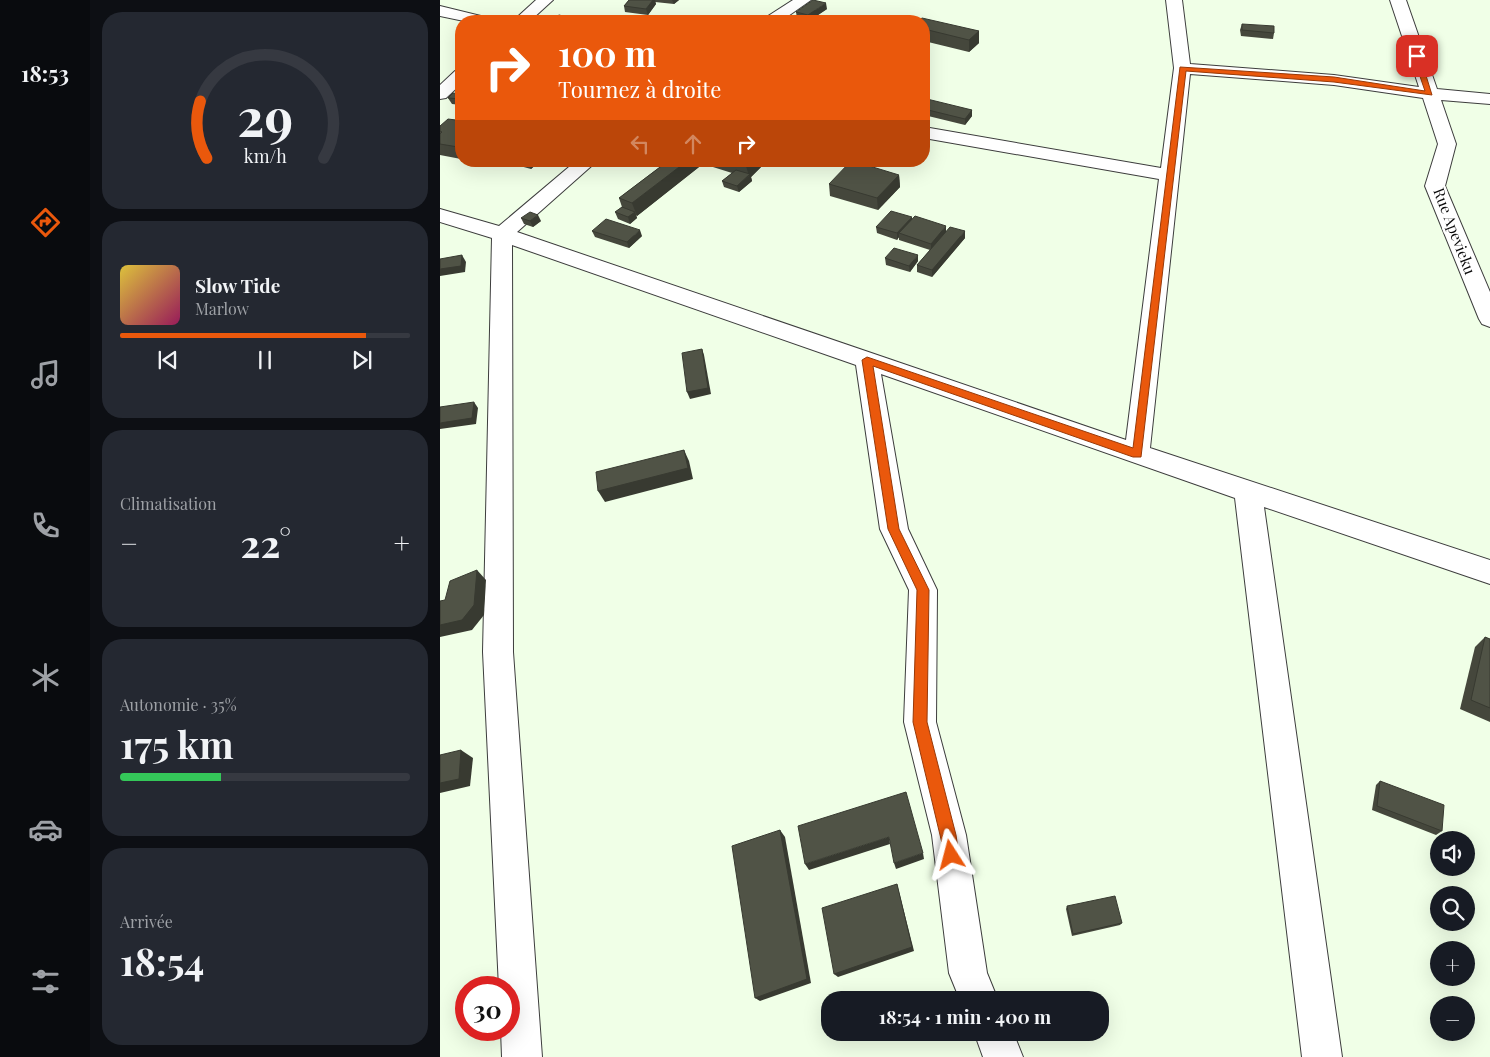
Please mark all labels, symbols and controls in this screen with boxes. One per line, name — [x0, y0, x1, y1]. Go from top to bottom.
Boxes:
text: 100 m — [558, 29, 656, 76]
icon: right — [475, 35, 540, 100]
pin — [1396, 35, 1438, 77]
icon: arrive — [1403, 42, 1431, 70]
text: 18:53 — [21, 58, 69, 88]
text: Tournez à droite — [558, 74, 721, 104]
text: 29 — [237, 81, 293, 150]
icon: left — [626, 130, 654, 158]
icon: ahead — [679, 130, 707, 158]
icon: right — [732, 130, 760, 158]
text: km/h — [244, 144, 287, 167]
street label: Rue Apevieku — [1429, 185, 1481, 277]
icon: directions — [28, 205, 63, 240]
text: Slow Tide — [195, 272, 280, 298]
text: Marlow — [195, 298, 249, 319]
icon: previous — [154, 346, 182, 374]
icon: pause — [251, 346, 279, 374]
icon: next — [348, 346, 376, 374]
icon: music — [28, 357, 63, 392]
text: Climatisation — [120, 493, 217, 514]
icon: phone — [28, 508, 63, 543]
text: 22° — [241, 517, 291, 568]
text: − — [120, 524, 138, 561]
text: + — [394, 524, 410, 561]
icon: climate — [28, 660, 63, 695]
text: Autonomie · 35% — [120, 694, 237, 715]
text: 175 km — [120, 718, 234, 769]
icon: car — [28, 812, 63, 847]
position arrow — [924, 828, 976, 880]
map controls — [1430, 831, 1475, 1041]
button: sound — [1430, 831, 1475, 876]
button: search — [1430, 886, 1475, 931]
text: Arrivée — [120, 911, 173, 932]
text: 18:54 — [120, 935, 204, 986]
button: + — [1430, 941, 1475, 986]
icon: filters — [28, 964, 63, 999]
speed limit sign: 30 — [455, 976, 520, 1041]
button: − — [1430, 996, 1475, 1041]
text: 18:54 · 1 min · 400 m — [879, 1003, 1051, 1029]

